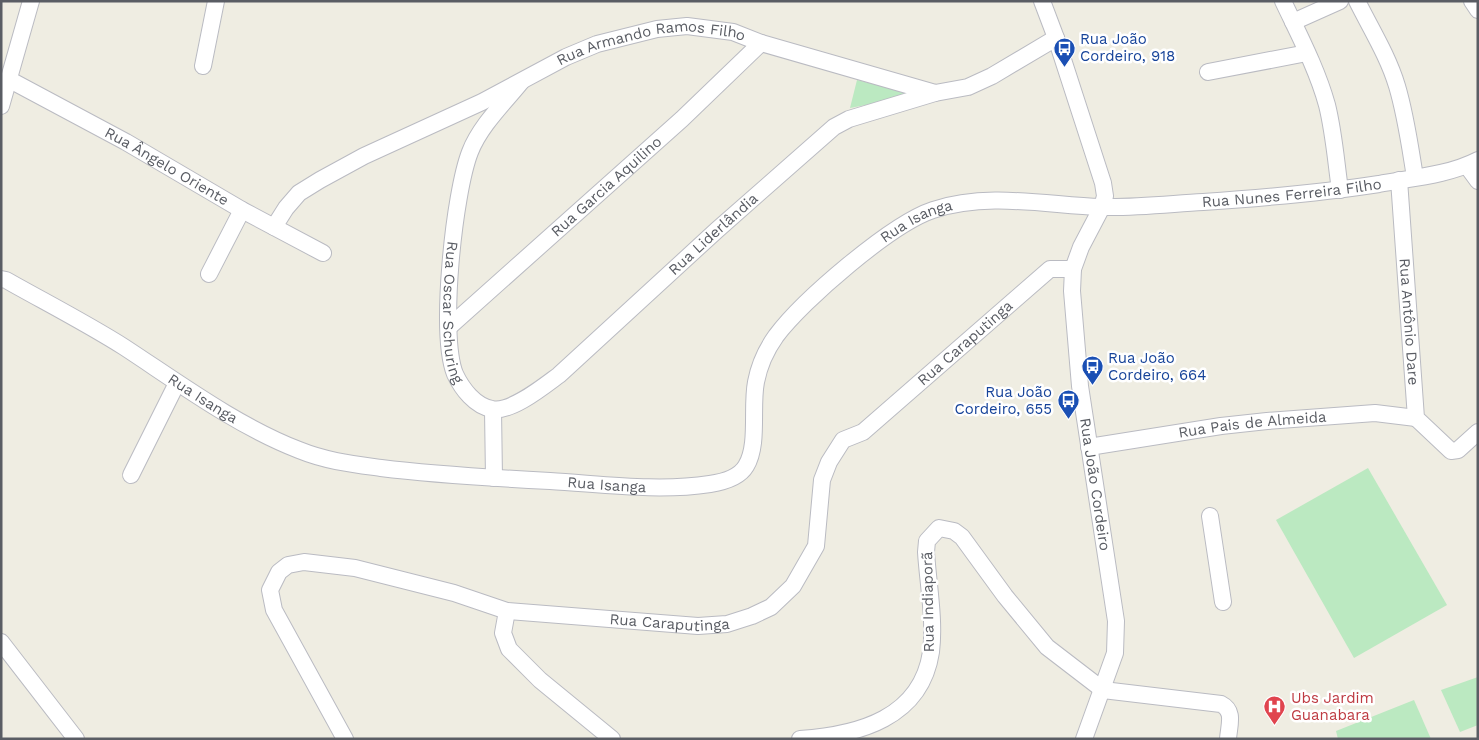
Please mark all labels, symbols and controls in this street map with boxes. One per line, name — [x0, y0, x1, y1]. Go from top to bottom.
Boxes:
street label: Rua Armando Ramos Filho — [554, 17, 748, 69]
place label: Rua João Cordeiro, 918 — [1080, 30, 1175, 65]
bus stop icon: Rua João Cordeiro, 918 — [1052, 36, 1076, 67]
street label: Rua Ângelo Oriente — [102, 123, 232, 209]
street label: Rua Garcia Aquilino — [547, 132, 665, 240]
street label: Rua Nunes Ferreira Filho — [1201, 175, 1383, 211]
street label: Rua Liderlândia — [665, 189, 762, 279]
street label: Rua Isanga — [877, 196, 955, 247]
street label: Rua Oscar Schuring — [439, 240, 467, 387]
street label: Rua Antônio Dare — [1396, 257, 1423, 386]
street label: Rua Caraputinga — [914, 296, 1017, 389]
place label: Rua João Cordeiro, 664 — [1108, 349, 1206, 384]
bus stop icon: Rua João Cordeiro, 664 — [1080, 355, 1104, 386]
street label: Rua Isanga — [165, 370, 241, 428]
place label: Rua João Cordeiro, 655 — [955, 383, 1052, 418]
bus stop icon: Rua João Cordeiro, 655 — [1056, 389, 1080, 420]
street label: Rua Pais de Almeida — [1177, 408, 1328, 442]
street label: Rua João Cordeiro — [1076, 417, 1114, 552]
street label: Rua Isanga — [567, 473, 647, 496]
street label: Rua Indiaporã — [918, 551, 938, 652]
street label: Rua Caraputinga — [609, 610, 731, 635]
place label: Ubs Jardim Guanabara — [1291, 689, 1374, 724]
hospital icon: Ubs Jardim Guanabara — [1263, 695, 1287, 726]

